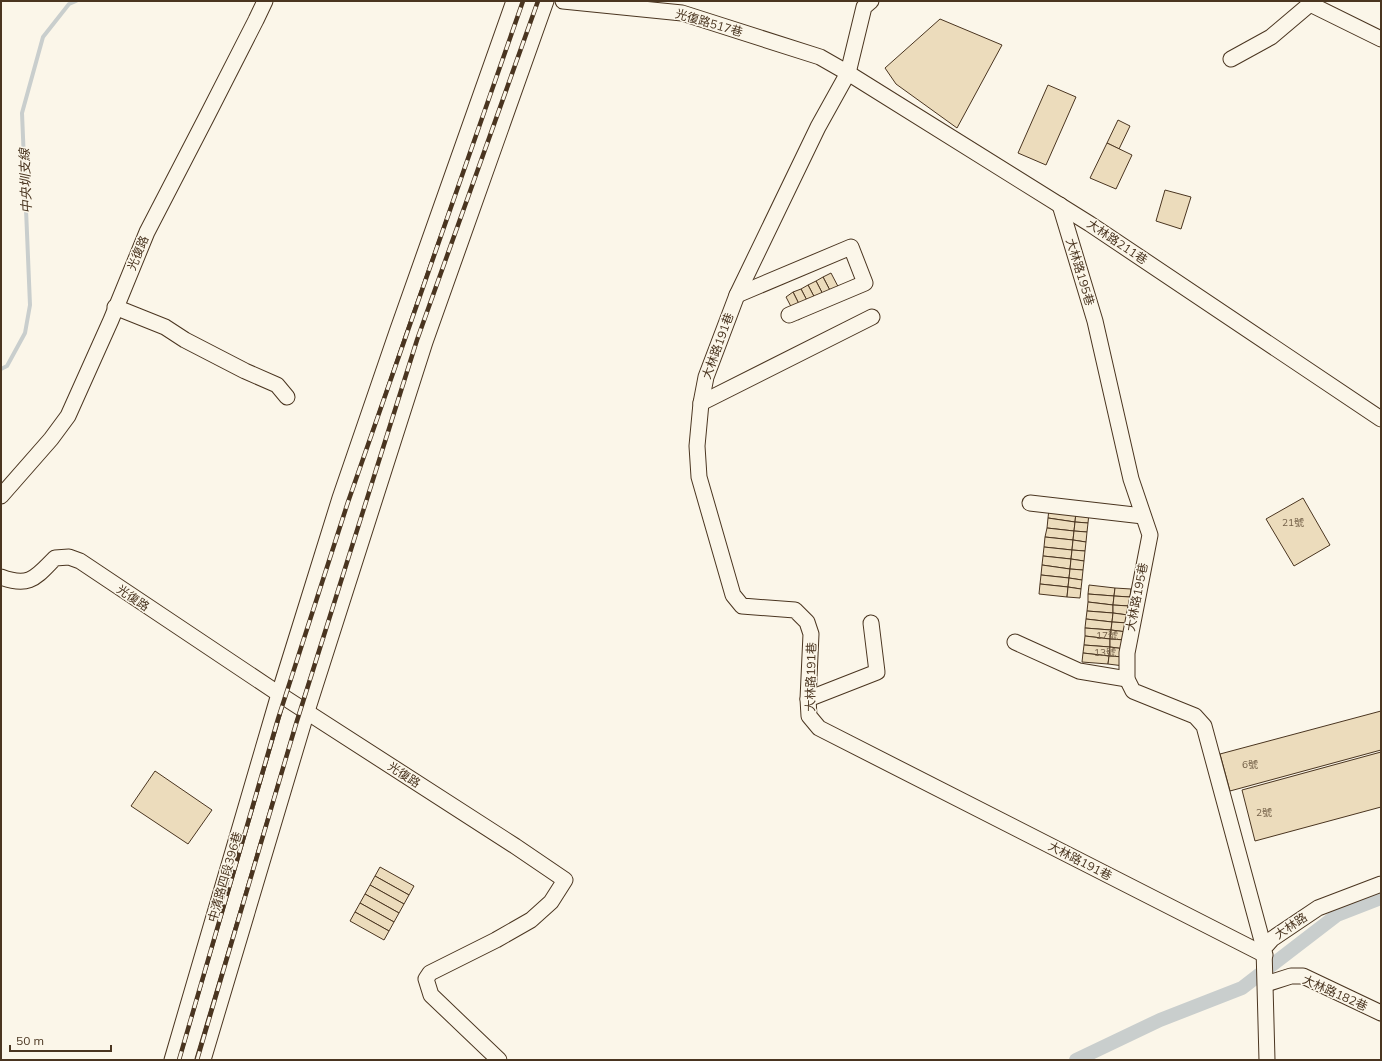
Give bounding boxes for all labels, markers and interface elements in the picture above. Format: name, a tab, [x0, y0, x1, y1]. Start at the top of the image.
street label: 光復路517巷	[674, 6, 745, 39]
water label: 中央圳支線	[16, 146, 34, 214]
street label: 大林路211巷	[1084, 216, 1150, 267]
street label: 光復路	[124, 233, 151, 272]
street label: 大林路195巷	[1063, 236, 1098, 307]
street label: 大林路191巷	[699, 311, 736, 381]
house number: 21號	[1282, 516, 1304, 529]
street label: 大林路195巷	[1123, 561, 1151, 633]
street label: 光復路	[114, 581, 152, 614]
house number: 17號	[1096, 629, 1118, 642]
street label: 大林路191巷	[802, 642, 819, 712]
house number: 13號	[1094, 646, 1116, 659]
street label: 光復路	[385, 758, 423, 791]
house number: 6號	[1242, 758, 1258, 771]
house number: 2號	[1256, 806, 1272, 819]
street label: 中清路四段396巷	[204, 830, 245, 924]
street label: 大林路191巷	[1046, 838, 1115, 883]
street label: 大林路	[1272, 909, 1310, 942]
street label: 大林路182巷	[1300, 972, 1370, 1014]
scale bar	[10, 1027, 111, 1053]
text: 50 m	[16, 1033, 44, 1048]

